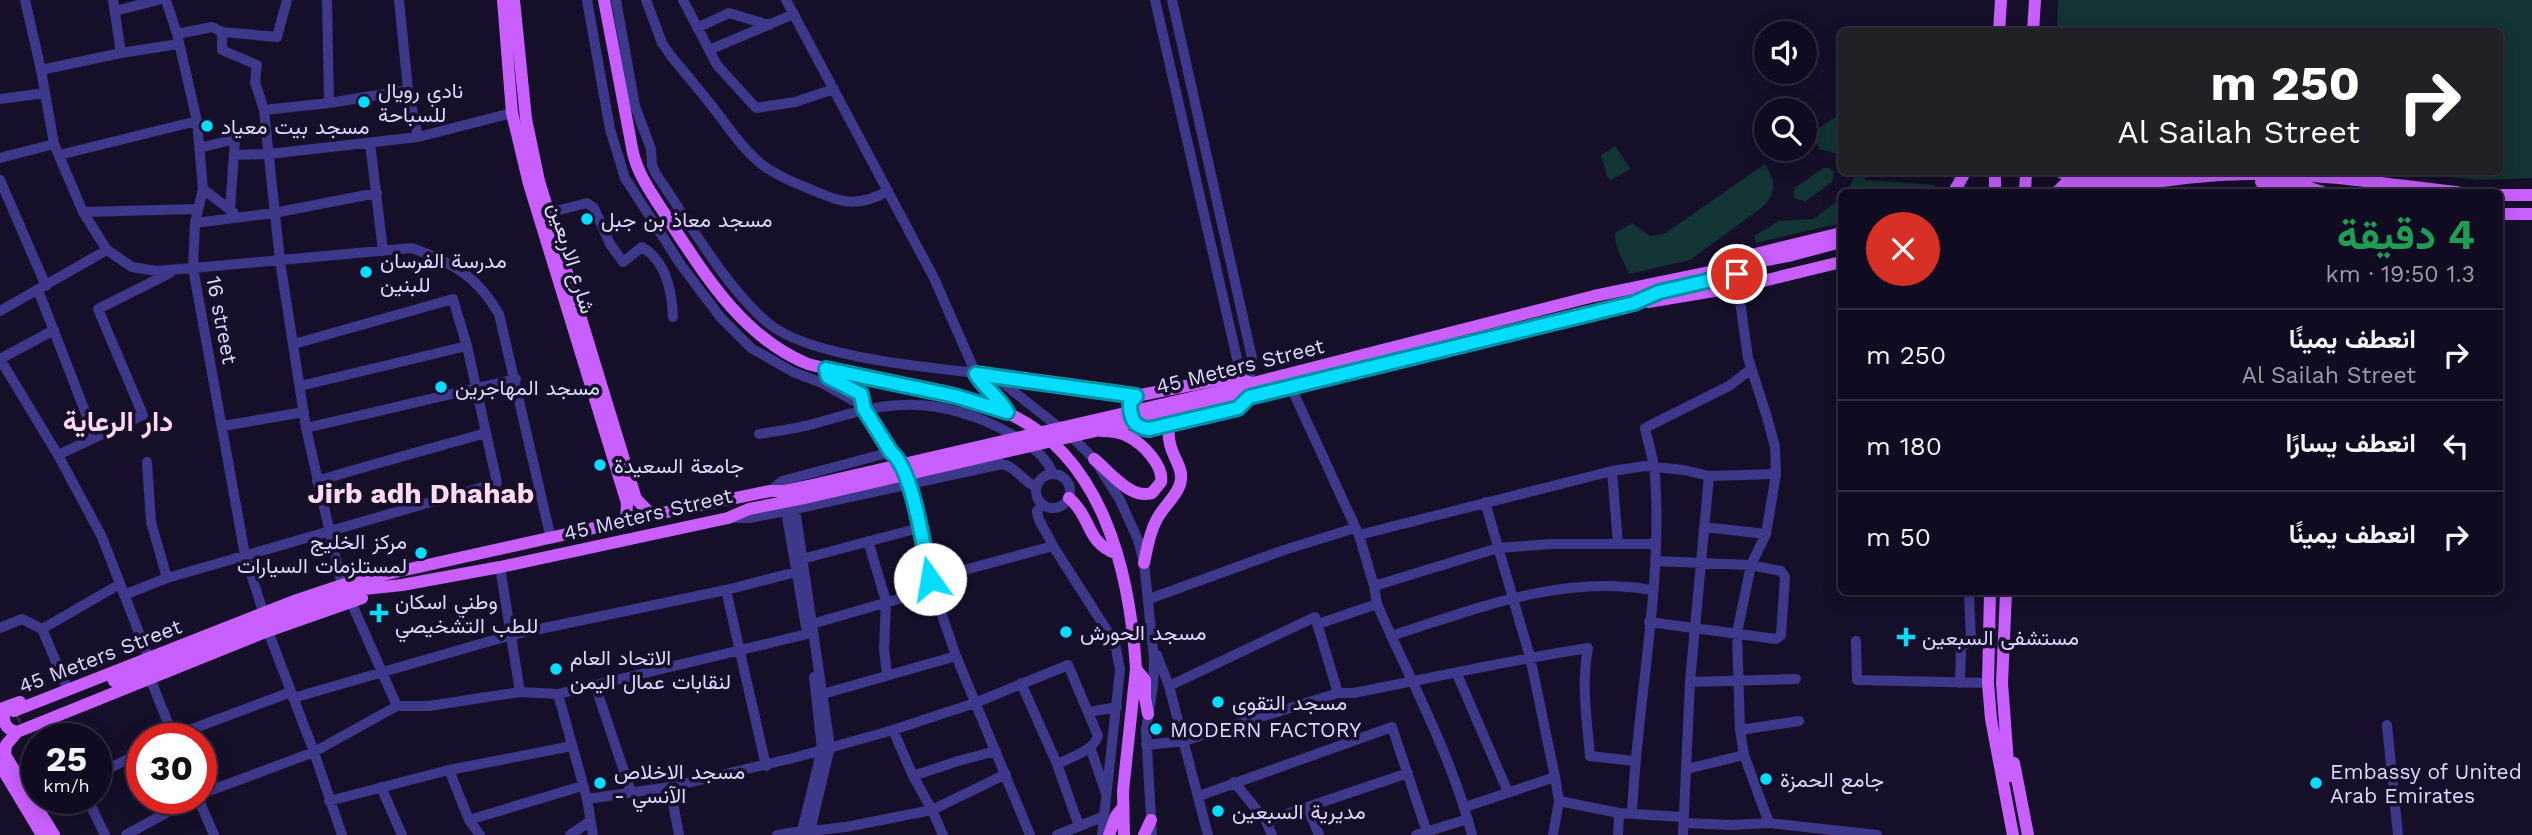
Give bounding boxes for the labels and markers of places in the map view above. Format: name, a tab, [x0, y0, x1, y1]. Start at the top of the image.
place label: نادي رويال للسباحة	[378, 78, 463, 127]
marker: نادي رويال للسباحة	[356, 94, 372, 110]
place label: مسجد بيت معياد	[221, 114, 369, 139]
marker: مسجد بيت معياد	[199, 118, 215, 134]
place label: مسجد معاذ بن جبل	[601, 207, 772, 232]
marker: مسجد معاذ بن جبل	[579, 211, 595, 227]
pin	[1707, 244, 1767, 304]
place label: مدرسة الفرسان للبنين	[380, 248, 507, 297]
marker: مدرسة الفرسان للبنين	[358, 264, 374, 280]
place label: مسجد المهاجرين	[455, 375, 600, 401]
marker: مسجد المهاجرين	[433, 379, 449, 395]
place label: جامعة السعيدة	[614, 453, 744, 478]
marker: جامعة السعيدة	[592, 457, 608, 473]
place label: مركز الخليج لمستلزمات السيارات	[237, 529, 407, 579]
marker: مركز الخليج لمستلزمات السيارات	[413, 545, 429, 561]
place label: وطني اسكان للطب التشخيصي	[395, 589, 538, 643]
marker: وطني اسكان للطب التشخيصي	[369, 603, 389, 623]
place label: مسجد الحورش	[1080, 620, 1207, 646]
marker: مسجد الحورش	[1058, 624, 1074, 640]
place label: مستشفى السبعين	[1922, 625, 2079, 650]
marker: مستشفى السبعين	[1896, 627, 1916, 647]
place label: الاتحاد العام لنقابات عمال اليمن	[570, 645, 731, 694]
marker: الاتحاد العام لنقابات عمال اليمن	[548, 661, 564, 677]
place label: مسجد التقوى	[1232, 690, 1347, 716]
marker: مسجد التقوى	[1210, 694, 1226, 710]
place label: MODERN FACTORY	[1170, 717, 1361, 742]
marker: MODERN FACTORY	[1148, 721, 1164, 737]
place label: مسجد الاخلاص - الآنسي	[614, 759, 745, 813]
place label: Embassy of United Arab Emirates	[2330, 759, 2522, 808]
place label: جامع الحمزة	[1780, 767, 1884, 794]
marker: جامع الحمزة	[1758, 771, 1774, 787]
marker: مسجد الاخلاص - الآنسي	[592, 775, 608, 791]
marker: Embassy of United Arab Emirates	[2308, 775, 2324, 791]
place label: مديرية السبعين	[1232, 799, 1366, 825]
marker: مديرية السبعين	[1210, 803, 1226, 819]

